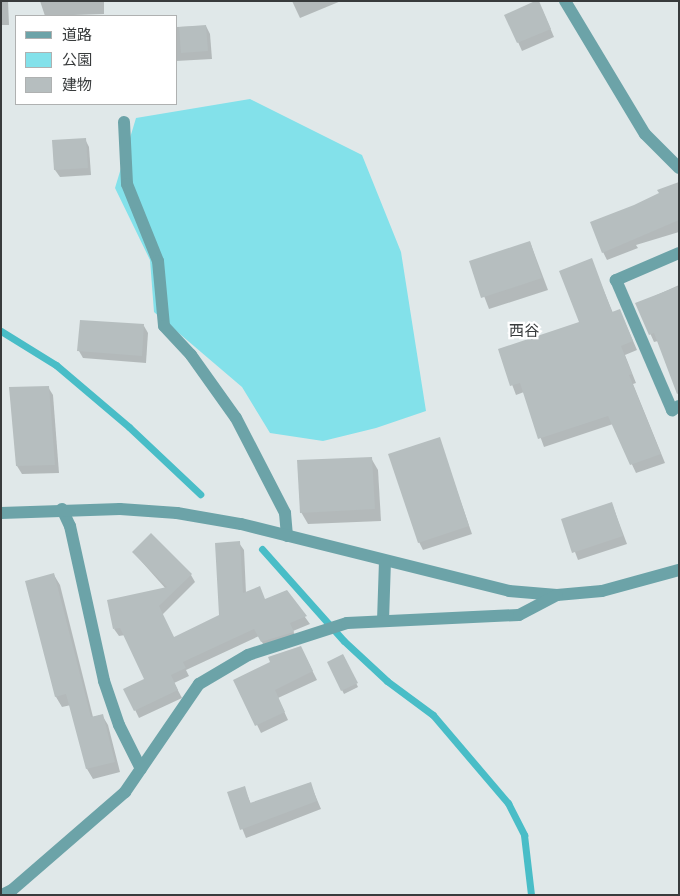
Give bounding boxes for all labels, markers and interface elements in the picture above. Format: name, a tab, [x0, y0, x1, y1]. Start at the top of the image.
legend	[15, 15, 178, 105]
text: 道路	[62, 25, 92, 46]
text: 公園	[62, 50, 92, 71]
text: 建物	[62, 75, 92, 96]
district label: 西谷	[509, 323, 539, 341]

